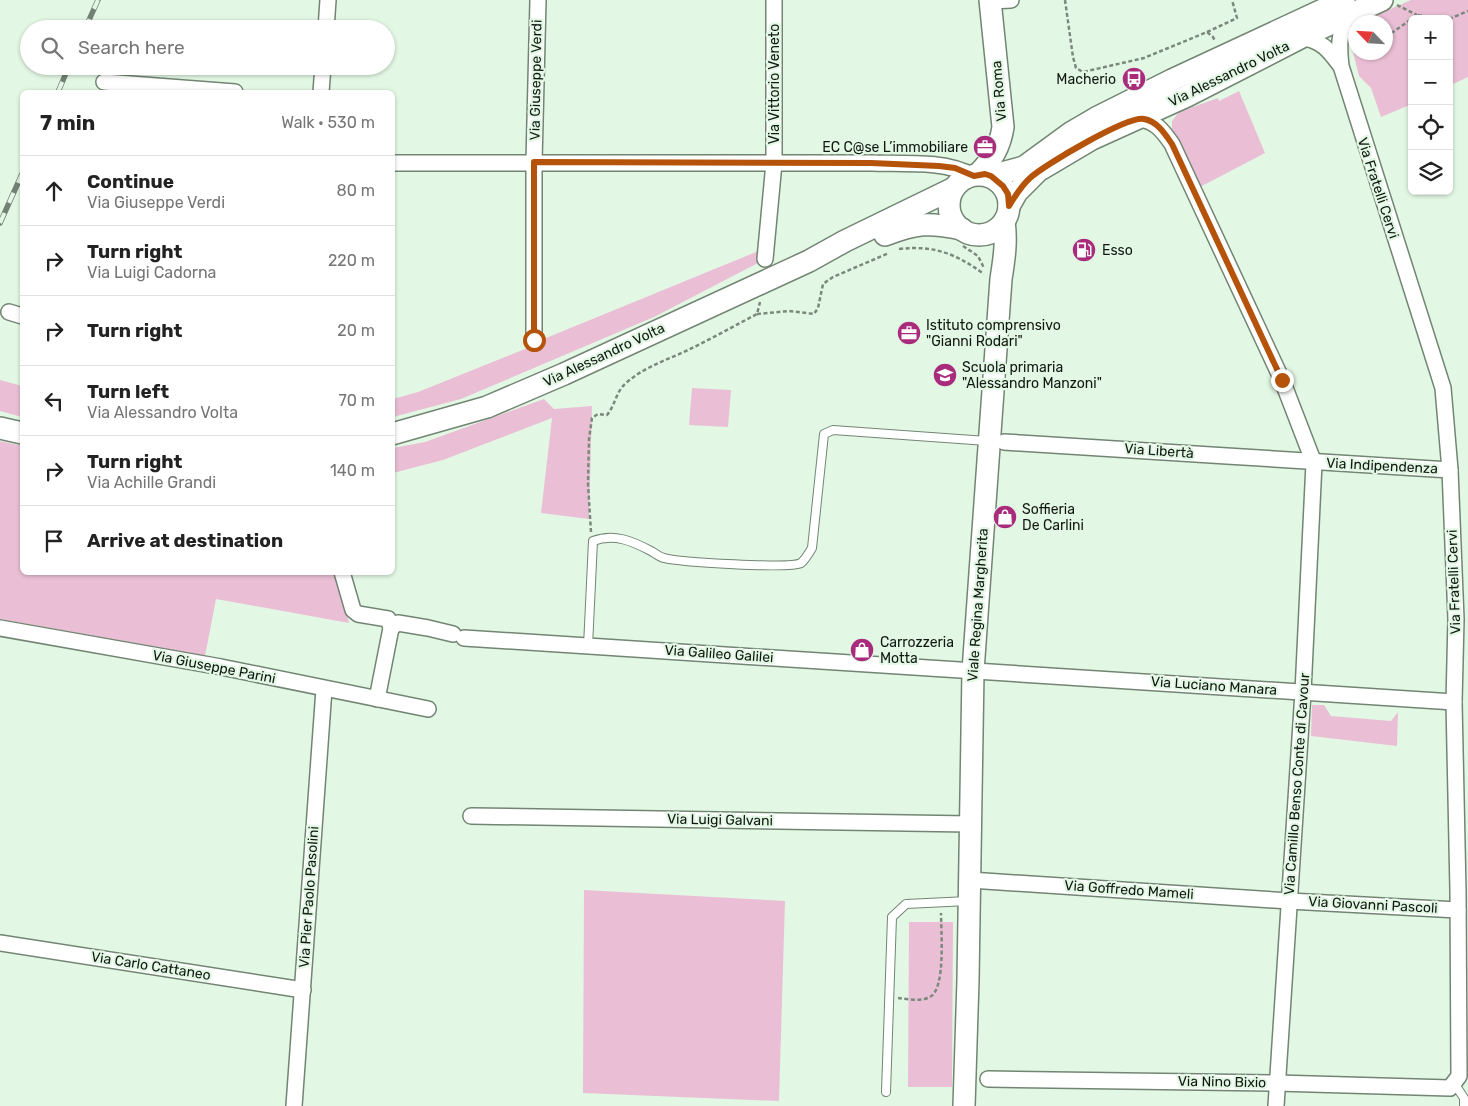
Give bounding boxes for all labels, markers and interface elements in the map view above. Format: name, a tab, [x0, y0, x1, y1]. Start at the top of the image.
north arrow	[1348, 15, 1393, 60]
map controls	[1408, 15, 1453, 195]
button: +	[1408, 15, 1453, 60]
street label: Via Giuseppe Verdi	[526, 19, 546, 141]
search box	[20, 20, 395, 75]
street label: Via Vittorio Veneto	[766, 24, 783, 144]
icon: search	[38, 34, 66, 62]
text: Search here	[78, 36, 185, 59]
street label: Via Alessandro Volta	[1166, 37, 1292, 111]
street label: Via Roma	[988, 60, 1010, 122]
button: −	[1408, 60, 1453, 105]
bus stop icon: Macherio	[1121, 66, 1147, 92]
place label: Macherio	[1056, 71, 1116, 88]
button: locate	[1408, 105, 1453, 150]
text: 7 min	[40, 110, 95, 135]
text: Walk · 530 m	[281, 113, 375, 132]
office icon: EC C@se L’immobiliare	[972, 134, 998, 160]
street label: Via Fratelli Cervi	[1354, 135, 1402, 241]
place label: EC C@se L’immobiliare	[822, 139, 968, 156]
button: layers	[1408, 150, 1453, 195]
text: Continue	[87, 170, 174, 193]
icon: ahead	[40, 177, 68, 205]
text: 80 m	[337, 181, 375, 200]
text: Via Giuseppe Verdi	[87, 193, 225, 212]
fuel station icon: Esso	[1071, 237, 1097, 263]
text: Turn right	[87, 240, 182, 263]
place label: Esso	[1102, 242, 1133, 259]
icon: right	[40, 247, 68, 275]
text: 220 m	[328, 251, 375, 270]
text: Via Luigi Cadorna	[87, 263, 216, 282]
icon: right	[40, 317, 68, 345]
place label: Istituto comprensivo "Gianni Rodari"	[926, 317, 1061, 350]
text: Turn right	[87, 319, 182, 342]
street label: Via Alessandro Volta	[541, 319, 667, 391]
office icon: Istituto comprensivo "Gianni Rodari"	[896, 320, 922, 346]
text: 20 m	[337, 321, 375, 340]
route start	[523, 329, 546, 352]
place label: Scuola primaria "Alessandro Manzoni"	[962, 359, 1102, 392]
school or university icon: Scuola primaria "Alessandro Manzoni"	[932, 362, 958, 388]
route end	[1271, 369, 1294, 392]
text: Turn left	[87, 380, 169, 403]
icon: left	[40, 387, 68, 415]
text: 70 m	[338, 391, 375, 410]
text: Via Alessandro Volta	[87, 403, 238, 422]
street label: Via Libertà	[1124, 440, 1194, 462]
text: Turn right	[87, 450, 182, 473]
street label: Via Indipendenza	[1326, 455, 1438, 477]
icon: right	[40, 457, 68, 485]
text: 140 m	[330, 461, 375, 480]
text: Via Achille Grandi	[87, 473, 216, 492]
place label: Soffieria De Carlini	[1022, 501, 1084, 534]
shop icon: Soffieria De Carlini	[992, 504, 1018, 530]
icon: arrive	[40, 527, 68, 555]
street label: Viale Regina Margherita	[964, 528, 992, 682]
text: Arrive at destination	[87, 529, 283, 552]
street label: Via Fratelli Cervi	[1444, 529, 1464, 635]
place label: Carrozzeria Motta	[880, 634, 954, 667]
shop icon: Carrozzeria Motta	[849, 637, 875, 663]
street label: Via Galileo Galilei	[664, 642, 774, 666]
street label: Via Giuseppe Parini	[151, 647, 277, 687]
street label: Via Camillo Benso Conte di Cavour	[1281, 672, 1313, 896]
street label: Via Luciano Manara	[1150, 673, 1278, 699]
street label: Via Luigi Galvani	[667, 811, 773, 829]
street label: Via Pier Paolo Pasolini	[296, 825, 322, 969]
street label: Via Goffredo Mameli	[1064, 877, 1194, 903]
street label: Via Giovanni Pascoli	[1308, 893, 1438, 917]
street label: Via Carlo Cattaneo	[90, 948, 212, 984]
street label: Via Nino Bixio	[1178, 1073, 1266, 1091]

